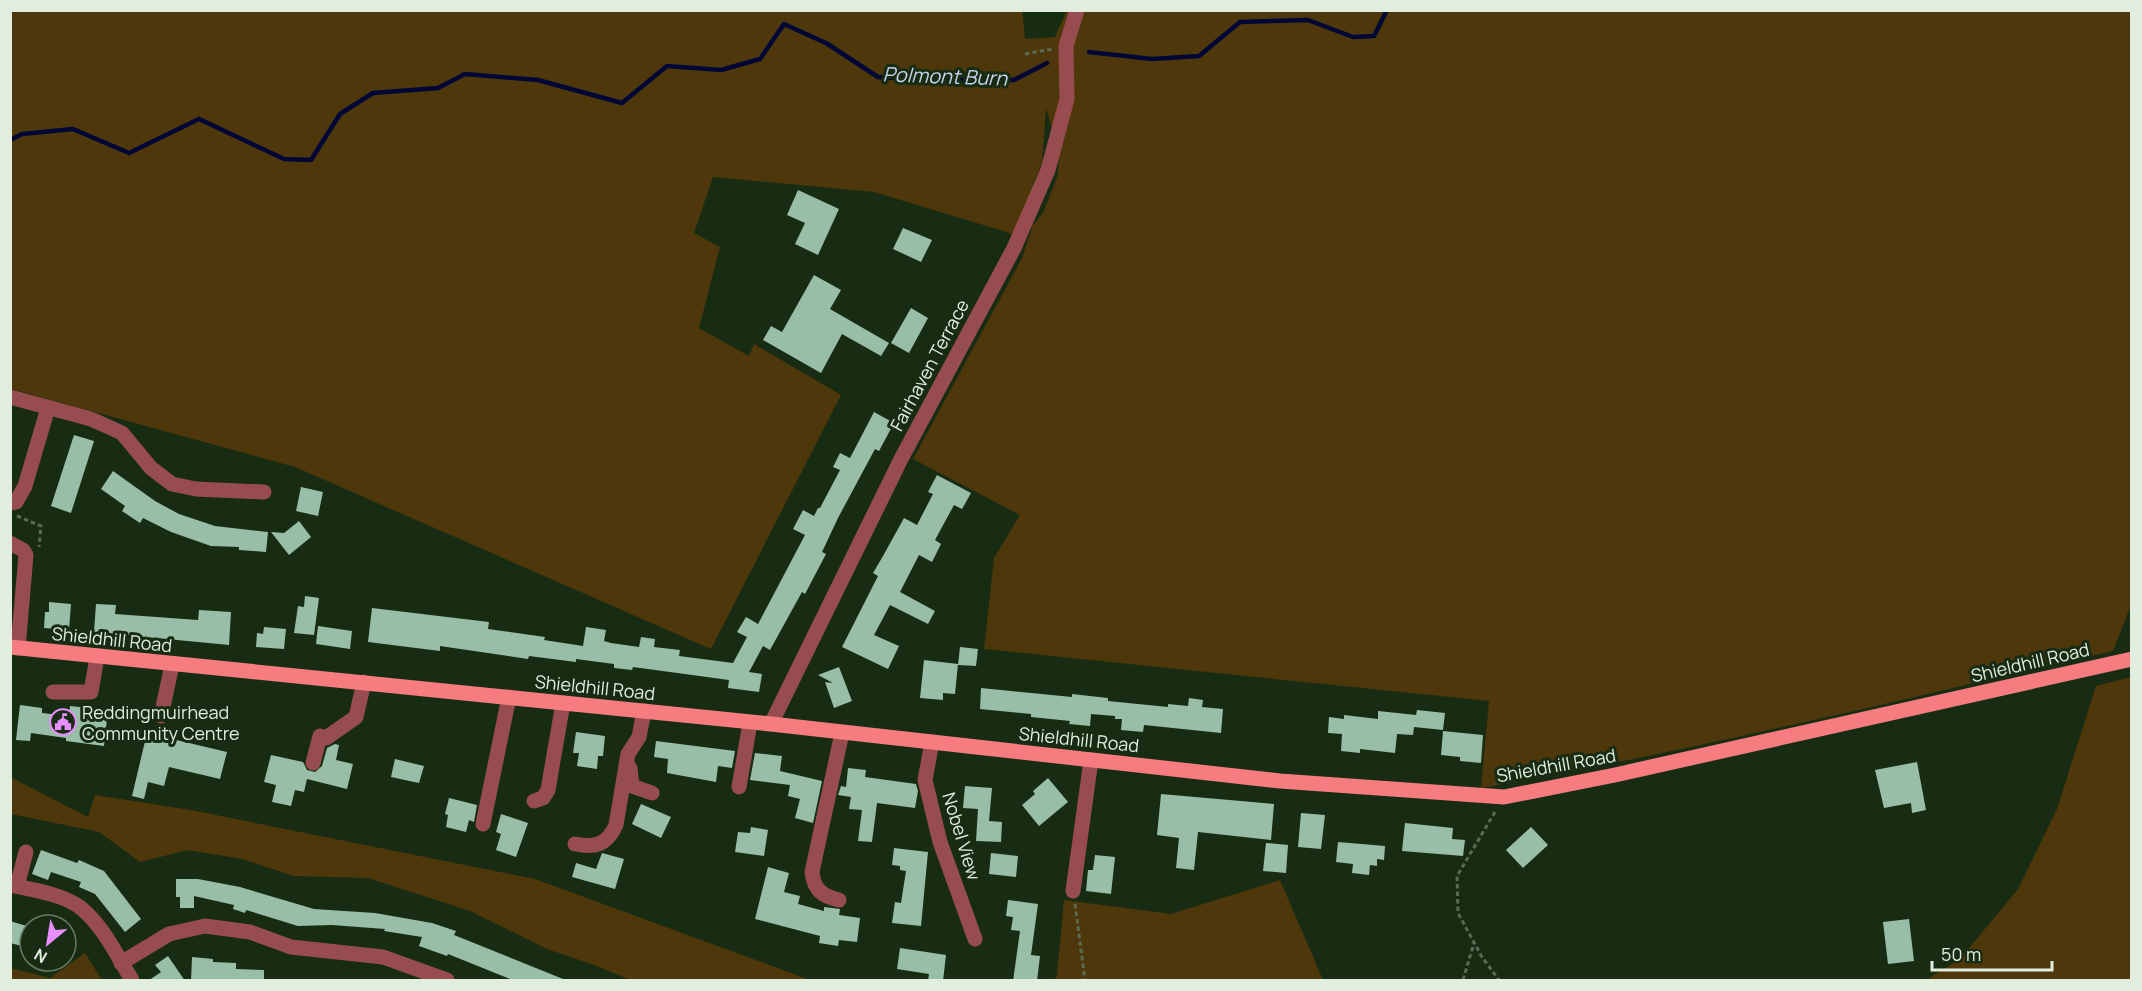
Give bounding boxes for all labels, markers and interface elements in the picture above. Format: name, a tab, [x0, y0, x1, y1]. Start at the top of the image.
water label: Polmont Burn	[882, 60, 1009, 92]
street label: Fairhaven Terrace	[884, 295, 974, 435]
street label: Shieldhill Road	[51, 621, 173, 657]
street label: Shieldhill Road	[1968, 637, 2092, 687]
street label: Shieldhill Road	[534, 669, 656, 705]
place label: Reddingmuirhead Community Centre	[82, 700, 240, 745]
public building icon: Reddingmuirhead Community Centre	[48, 707, 78, 737]
street label: Shieldhill Road	[1018, 721, 1140, 757]
street label: Shieldhill Road	[1494, 743, 1618, 787]
street label: Nobel View	[937, 789, 987, 883]
north arrow	[18, 913, 78, 973]
scale bar	[1932, 934, 2052, 972]
text: 50 m	[1941, 942, 1981, 966]
text: N	[30, 944, 51, 968]

